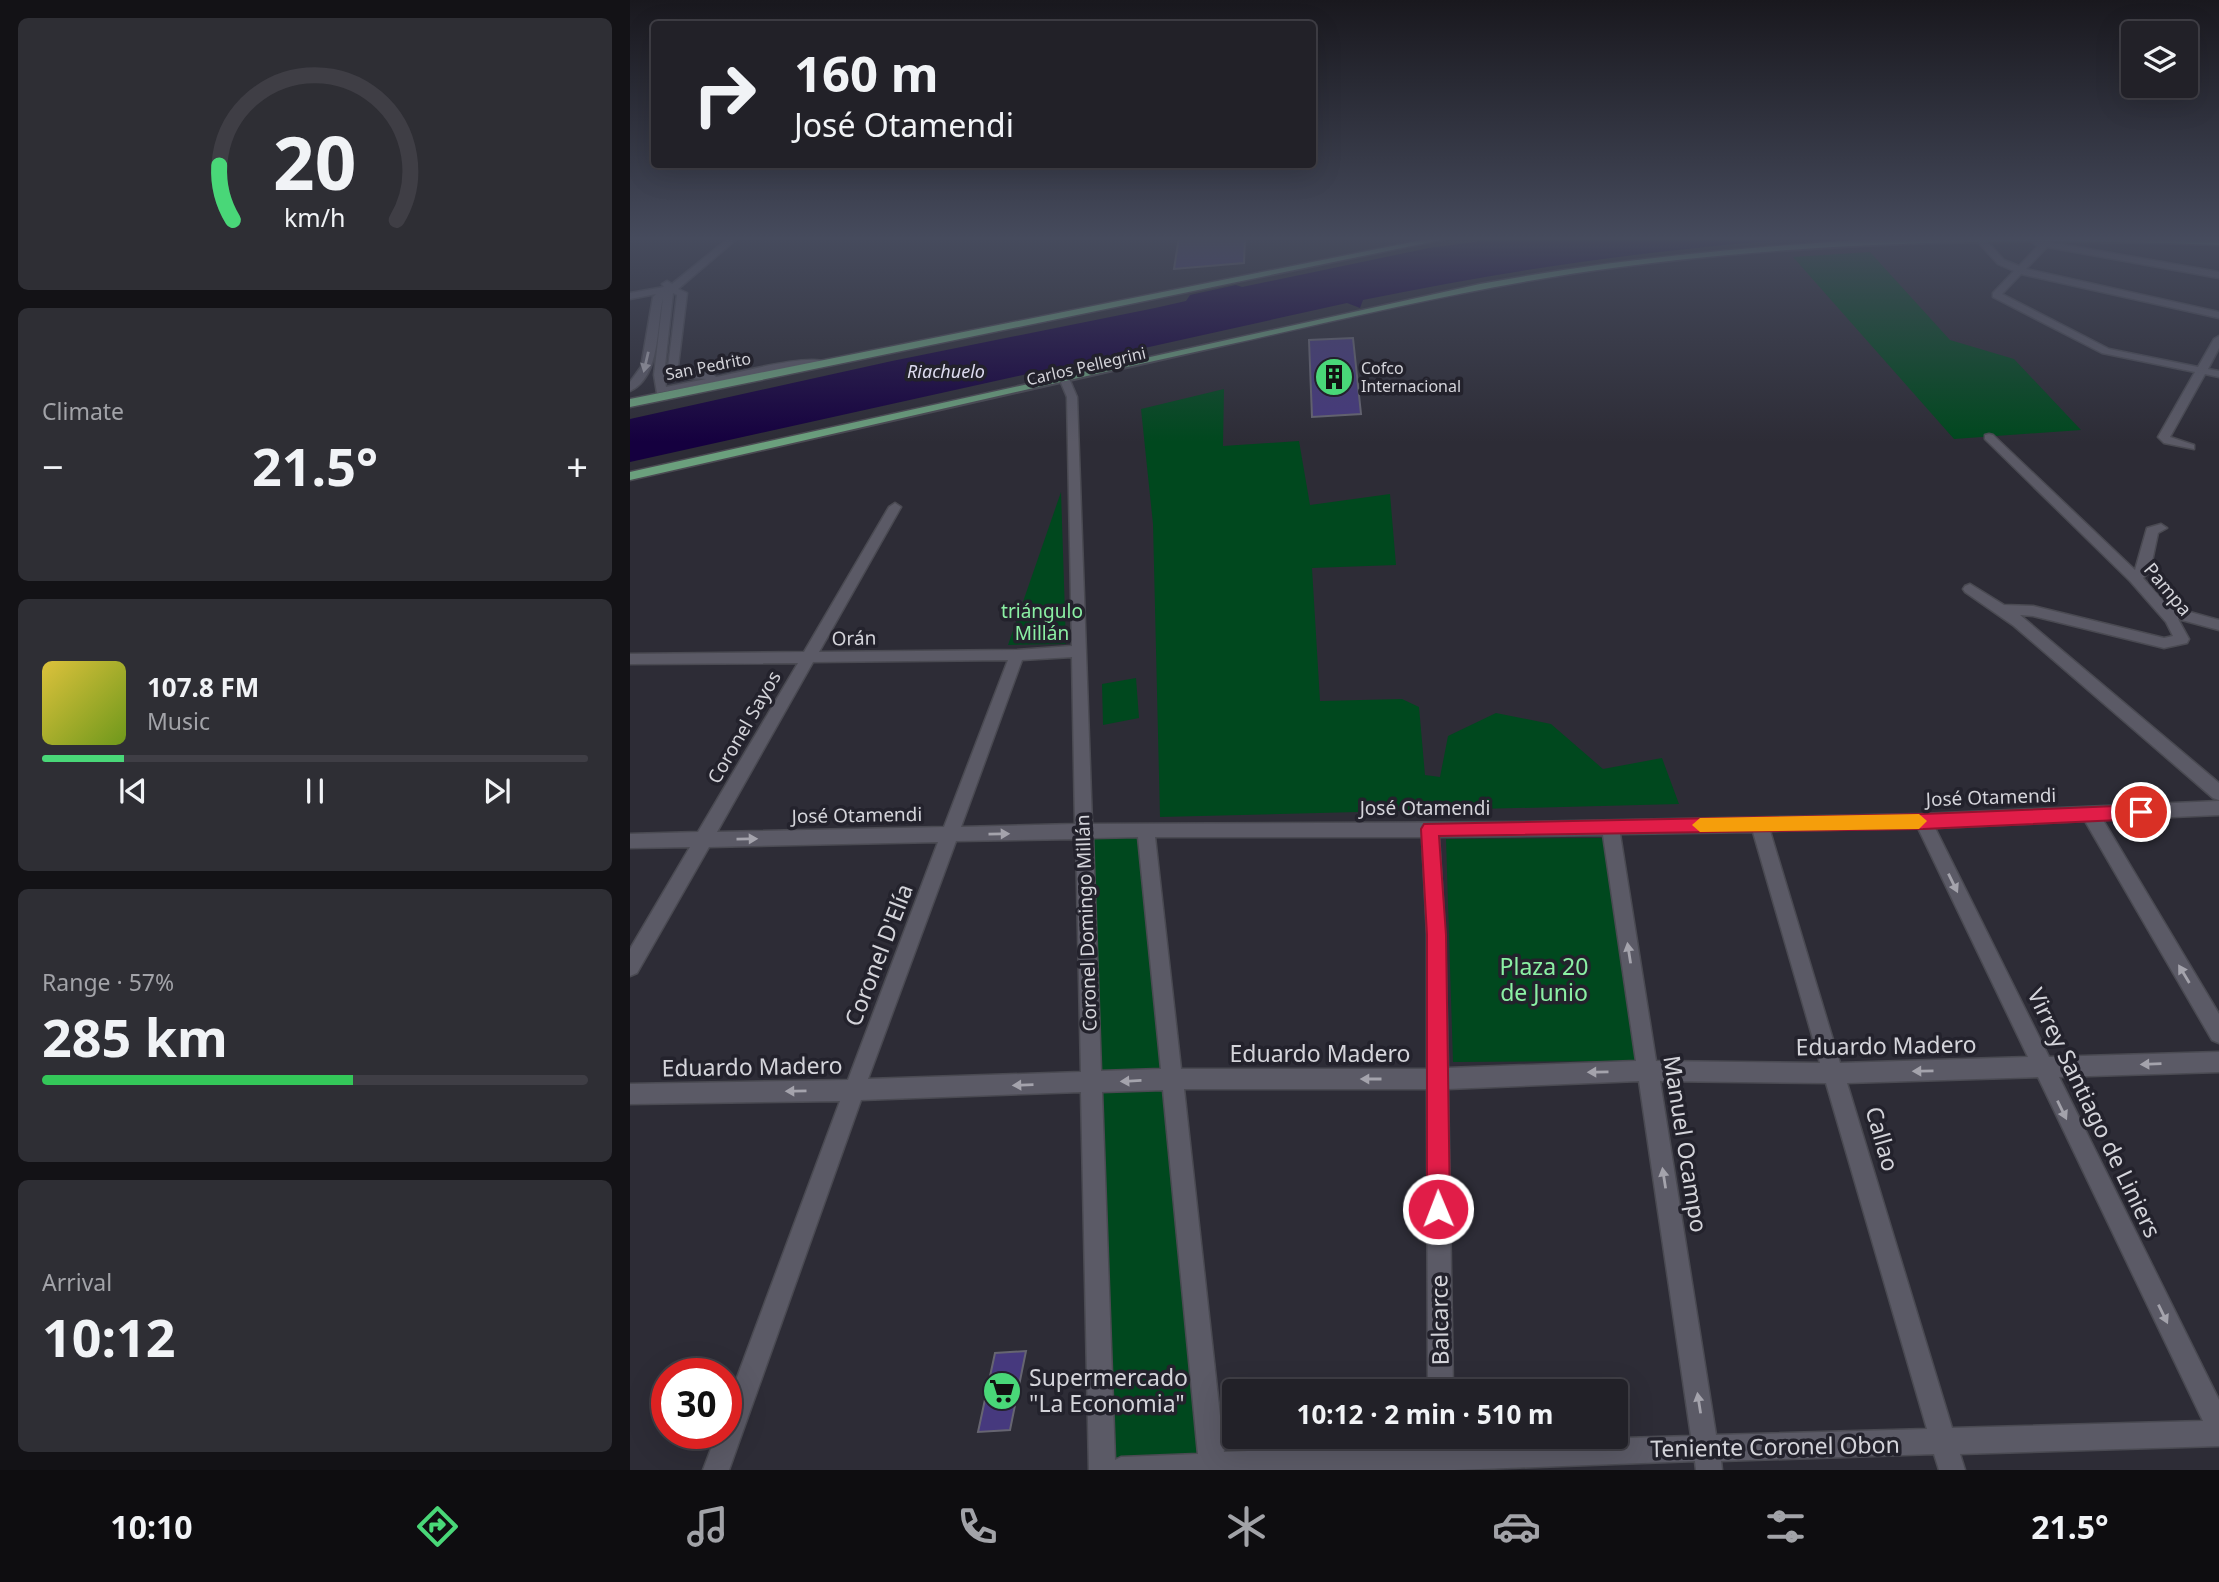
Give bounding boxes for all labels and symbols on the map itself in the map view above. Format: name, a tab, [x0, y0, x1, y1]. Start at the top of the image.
street label: Carlos Pellegrini	[1024, 342, 1148, 390]
street label: San Pedrito	[663, 347, 753, 385]
one-way arrow	[640, 351, 651, 373]
building icon: Cofco Internacional	[1313, 356, 1355, 398]
place label: Cofco Internacional	[1361, 357, 1461, 397]
water label: Riachuelo	[907, 359, 985, 383]
street label: Pampa	[2138, 557, 2198, 621]
park label: triángulo Millán	[1001, 598, 1083, 646]
street label: Orán	[831, 625, 877, 651]
street label: Coronel Sayos	[701, 666, 787, 788]
street label: José Otamendi	[1923, 782, 2057, 812]
pin	[2111, 782, 2171, 842]
street label: José Otamendi	[1358, 795, 1490, 821]
street label: José Otamendi	[789, 801, 923, 829]
street label: Coronel Domingo Millán	[1069, 814, 1103, 1032]
one-way arrow	[988, 828, 1010, 840]
one-way arrow	[736, 833, 758, 845]
one-way arrow	[1947, 873, 1958, 893]
street label: Coronel D'Elía	[836, 879, 920, 1030]
one-way arrow	[1623, 942, 1634, 964]
park label: Plaza 20 de Junio	[1500, 950, 1588, 1008]
one-way arrow	[2178, 964, 2190, 983]
street label: Virrey Santiago de Liniers	[2020, 982, 2169, 1243]
street label: Eduardo Madero	[1795, 1027, 1977, 1063]
street label: Eduardo Madero	[1230, 1037, 1410, 1069]
street label: Eduardo Madero	[661, 1048, 843, 1084]
street label: Manuel Ocampo	[1656, 1053, 1716, 1235]
one-way arrow	[2140, 1059, 2162, 1070]
one-way arrow	[1912, 1065, 1934, 1077]
one-way arrow	[1587, 1066, 1609, 1078]
one-way arrow	[1359, 1073, 1381, 1085]
one-way arrow	[1120, 1076, 1142, 1087]
one-way arrow	[1012, 1080, 1034, 1091]
one-way arrow	[785, 1085, 807, 1097]
one-way arrow	[2057, 1100, 2068, 1120]
street label: Callao	[1858, 1103, 1907, 1175]
one-way arrow	[1658, 1167, 1669, 1189]
position arrow	[1401, 1172, 1475, 1246]
street label: Balcarce	[1422, 1274, 1456, 1366]
one-way arrow	[2157, 1304, 2169, 1324]
speed limit sign: 30	[651, 1358, 742, 1449]
place label: Supermercado "La Economia"	[1029, 1361, 1188, 1419]
supermarket icon: Supermercado "La Economia"	[981, 1370, 1023, 1412]
one-way arrow	[1693, 1391, 1704, 1413]
street label: Teniente Coronel Obon	[1650, 1428, 1900, 1464]

